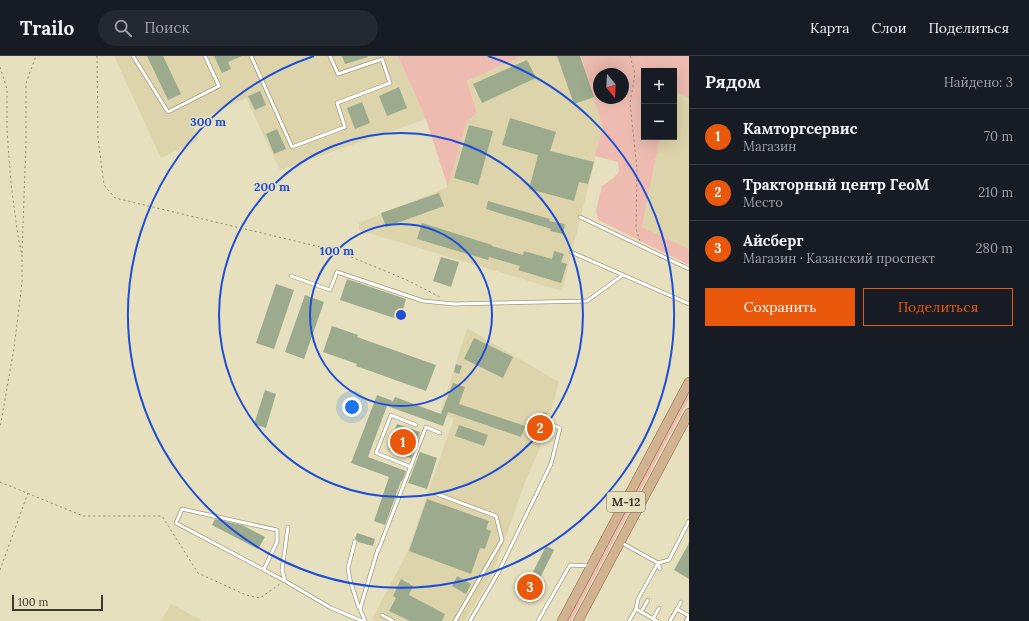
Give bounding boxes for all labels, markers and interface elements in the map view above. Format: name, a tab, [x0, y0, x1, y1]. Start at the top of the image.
search box	[98, 10, 378, 46]
text: Trailo	[20, 16, 74, 40]
icon: search	[112, 17, 134, 39]
text: Поиск	[144, 18, 189, 37]
text: Карта	[810, 19, 849, 37]
text: Слои	[871, 19, 906, 37]
text: Поделиться	[928, 19, 1009, 37]
north arrow	[593, 68, 629, 104]
map controls	[641, 68, 677, 140]
button: +	[641, 68, 677, 104]
text: Рядом	[705, 71, 761, 93]
text: Найдено: 3	[944, 74, 1013, 91]
button: −	[641, 104, 677, 140]
text: 300 m	[190, 114, 226, 129]
text: Камторгсервис	[743, 119, 857, 138]
text: 1	[715, 128, 721, 145]
text: 70 m	[984, 128, 1013, 145]
text: Магазин	[743, 138, 796, 155]
text: Тракторный центр ГеоМ	[743, 175, 929, 194]
text: 200 m	[254, 179, 290, 194]
text: 2	[715, 184, 721, 201]
text: 210 m	[978, 184, 1013, 201]
text: Место	[743, 194, 783, 211]
text: Айсберг	[743, 231, 804, 250]
text: 3	[714, 240, 722, 257]
text: 280 m	[976, 240, 1013, 257]
text: 100 m	[320, 243, 354, 258]
text: Магазин · Казанский проспект	[743, 250, 935, 267]
button: Сохранить	[705, 288, 855, 326]
button: Поделиться	[863, 288, 1013, 326]
centre of rings	[394, 308, 408, 322]
your location	[342, 397, 362, 417]
pin: 2	[527, 413, 553, 443]
pin: 1	[390, 427, 416, 457]
road number: М-12	[607, 492, 645, 512]
pin: 3	[517, 572, 543, 602]
scale bar	[12, 593, 103, 612]
text: 100 m	[18, 595, 48, 609]

